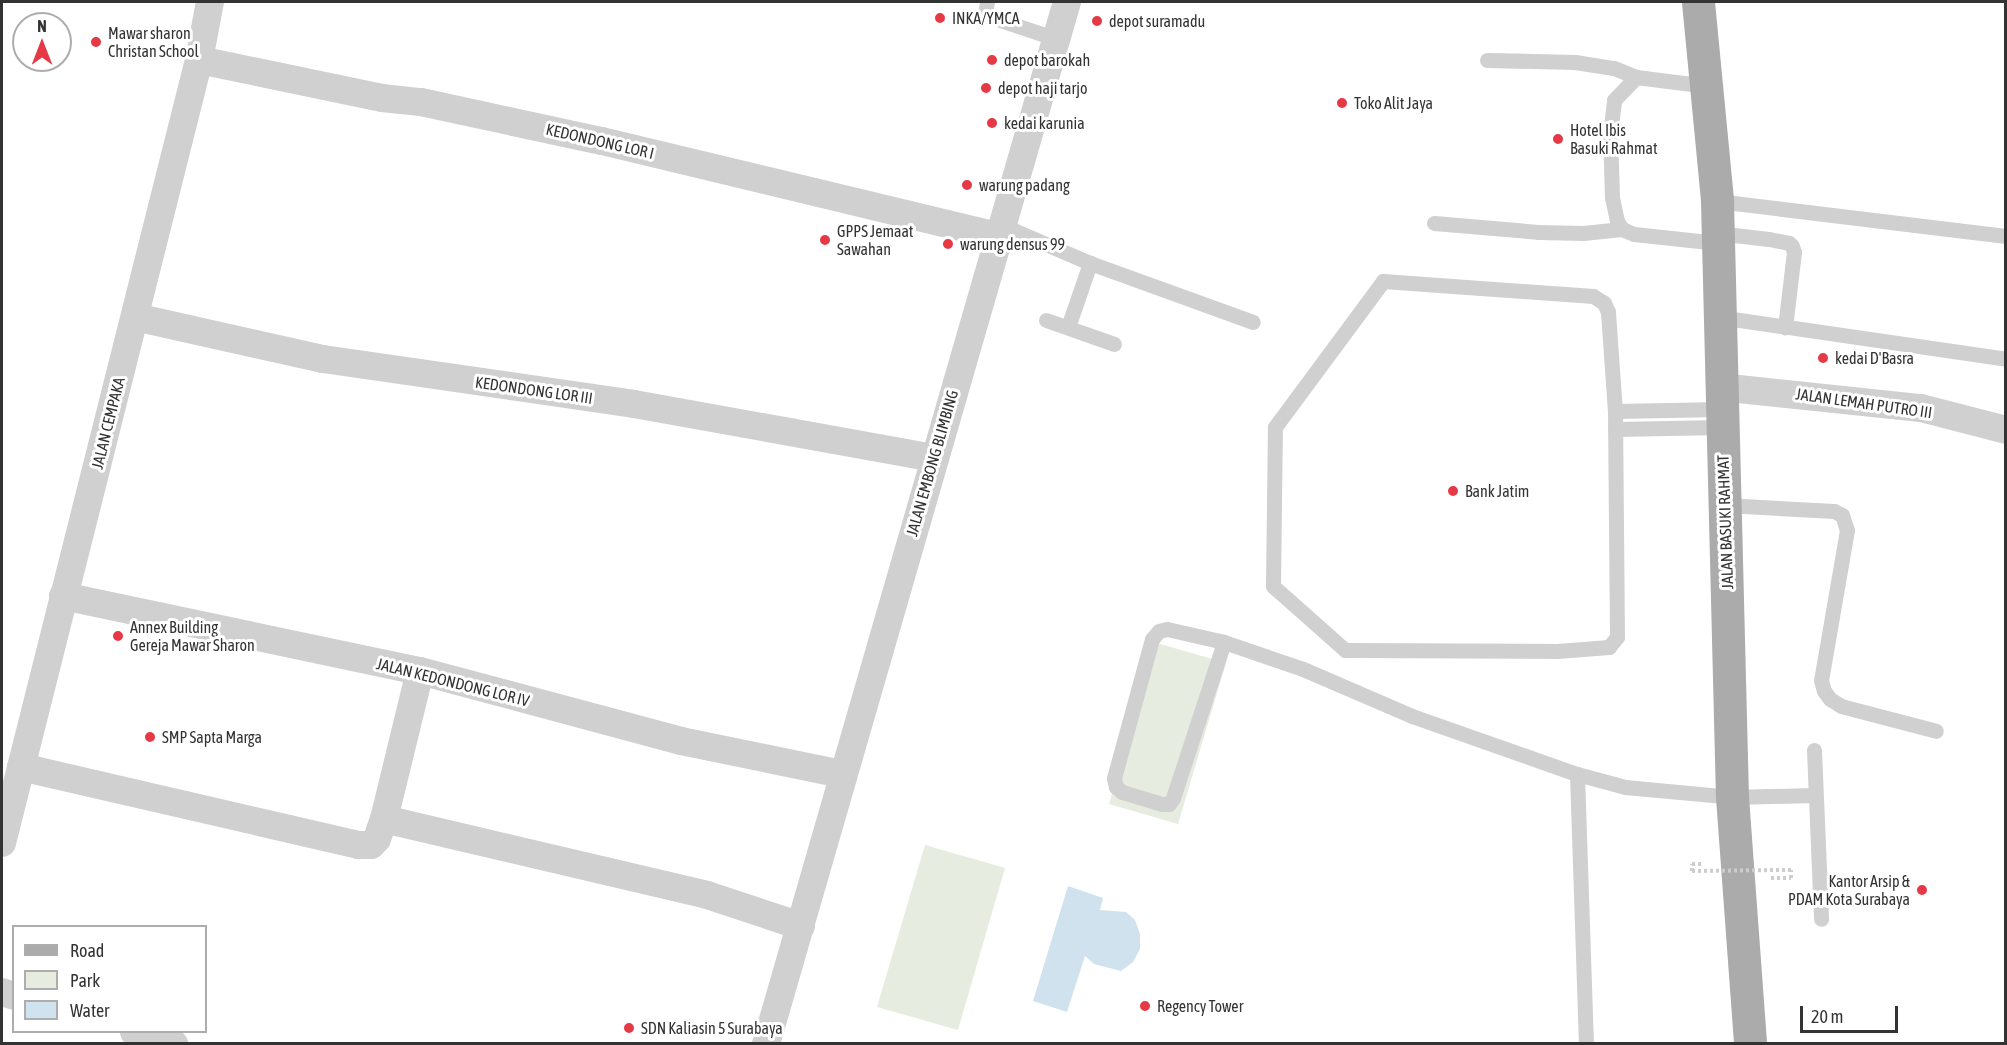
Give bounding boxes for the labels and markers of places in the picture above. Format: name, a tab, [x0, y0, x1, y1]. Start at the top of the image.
place label: INKA/YMCA	[952, 8, 1019, 28]
marker: INKA/YMCA	[933, 11, 947, 25]
place label: depot suramadu	[1109, 11, 1205, 31]
marker: depot suramadu	[1090, 14, 1104, 28]
place label: Mawar sharon Christan School	[108, 23, 199, 61]
marker: Mawar sharon Christan School	[89, 35, 103, 49]
place label: depot barokah	[1004, 50, 1090, 70]
marker: depot barokah	[985, 53, 999, 67]
place label: depot haji tarjo	[998, 78, 1087, 98]
marker: depot haji tarjo	[979, 81, 993, 95]
place label: Toko Alit Jaya	[1354, 93, 1433, 113]
marker: Toko Alit Jaya	[1335, 96, 1349, 110]
place label: kedai karunia	[1004, 113, 1085, 133]
marker: kedai karunia	[985, 116, 999, 130]
place label: Hotel Ibis Basuki Rahmat	[1570, 120, 1658, 158]
marker: Hotel Ibis Basuki Rahmat	[1551, 132, 1565, 146]
place label: warung padang	[979, 175, 1070, 195]
marker: warung padang	[960, 178, 974, 192]
place label: GPPS Jemaat Sawahan	[837, 221, 913, 259]
marker: GPPS Jemaat Sawahan	[818, 233, 832, 247]
place label: warung densus 99	[960, 234, 1065, 254]
marker: warung densus 99	[941, 237, 955, 251]
place label: kedai D'Basra	[1835, 348, 1914, 368]
marker: kedai D'Basra	[1816, 351, 1830, 365]
place label: Bank Jatim	[1465, 481, 1529, 501]
marker: Bank Jatim	[1446, 484, 1460, 498]
place label: Annex Building Gereja Mawar Sharon	[130, 617, 255, 655]
marker: Annex Building Gereja Mawar Sharon	[111, 629, 125, 643]
place label: SMP Sapta Marga	[162, 727, 262, 747]
marker: SMP Sapta Marga	[143, 730, 157, 744]
place label: Kantor Arsip & PDAM Kota Surabaya	[1788, 871, 1910, 909]
marker: Kantor Arsip & PDAM Kota Surabaya	[1915, 883, 1929, 897]
place label: Regency Tower	[1157, 996, 1243, 1016]
marker: Regency Tower	[1138, 999, 1152, 1013]
place label: SDN Kaliasin 5 Surabaya	[641, 1018, 783, 1038]
marker: SDN Kaliasin 5 Surabaya	[622, 1021, 636, 1035]

